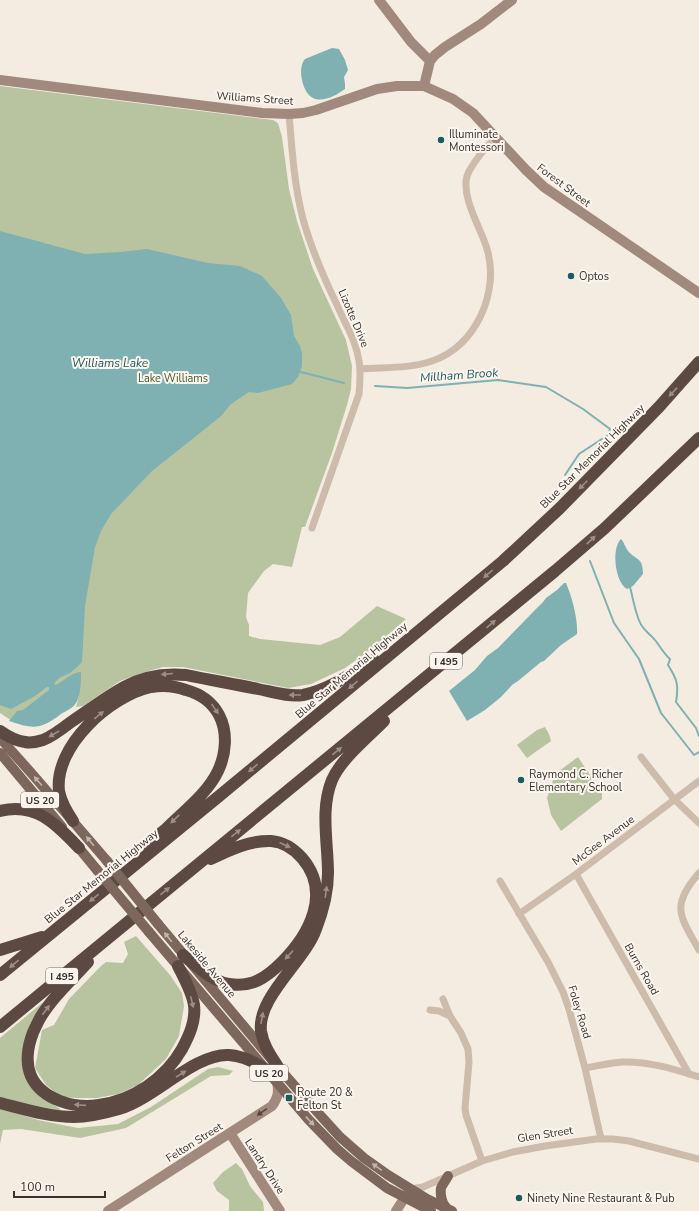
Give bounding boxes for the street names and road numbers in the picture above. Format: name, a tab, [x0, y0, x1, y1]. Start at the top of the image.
street label: Williams Street	[216, 88, 294, 109]
street label: Forest Street	[534, 160, 594, 211]
street label: Lizotte Drive	[335, 287, 373, 350]
street label: Blue Star Memorial Highway	[537, 401, 648, 512]
street label: Blue Star Memorial Highway	[292, 619, 411, 722]
road number: I 495	[430, 653, 462, 669]
road number: US 20	[21, 792, 59, 808]
street label: McGee Avenue	[569, 812, 638, 869]
street label: Blue Star Memorial Highway	[41, 826, 161, 927]
street label: Lakeside Avenue	[174, 928, 239, 1001]
street label: Burns Road	[621, 941, 662, 998]
road number: I 495	[46, 968, 78, 984]
street label: Foley Road	[564, 984, 595, 1041]
road number: US 20	[250, 1065, 288, 1081]
street label: Felton Street	[163, 1119, 225, 1166]
street label: Glen Street	[516, 1123, 574, 1146]
street label: Landry Drive	[241, 1136, 288, 1197]

